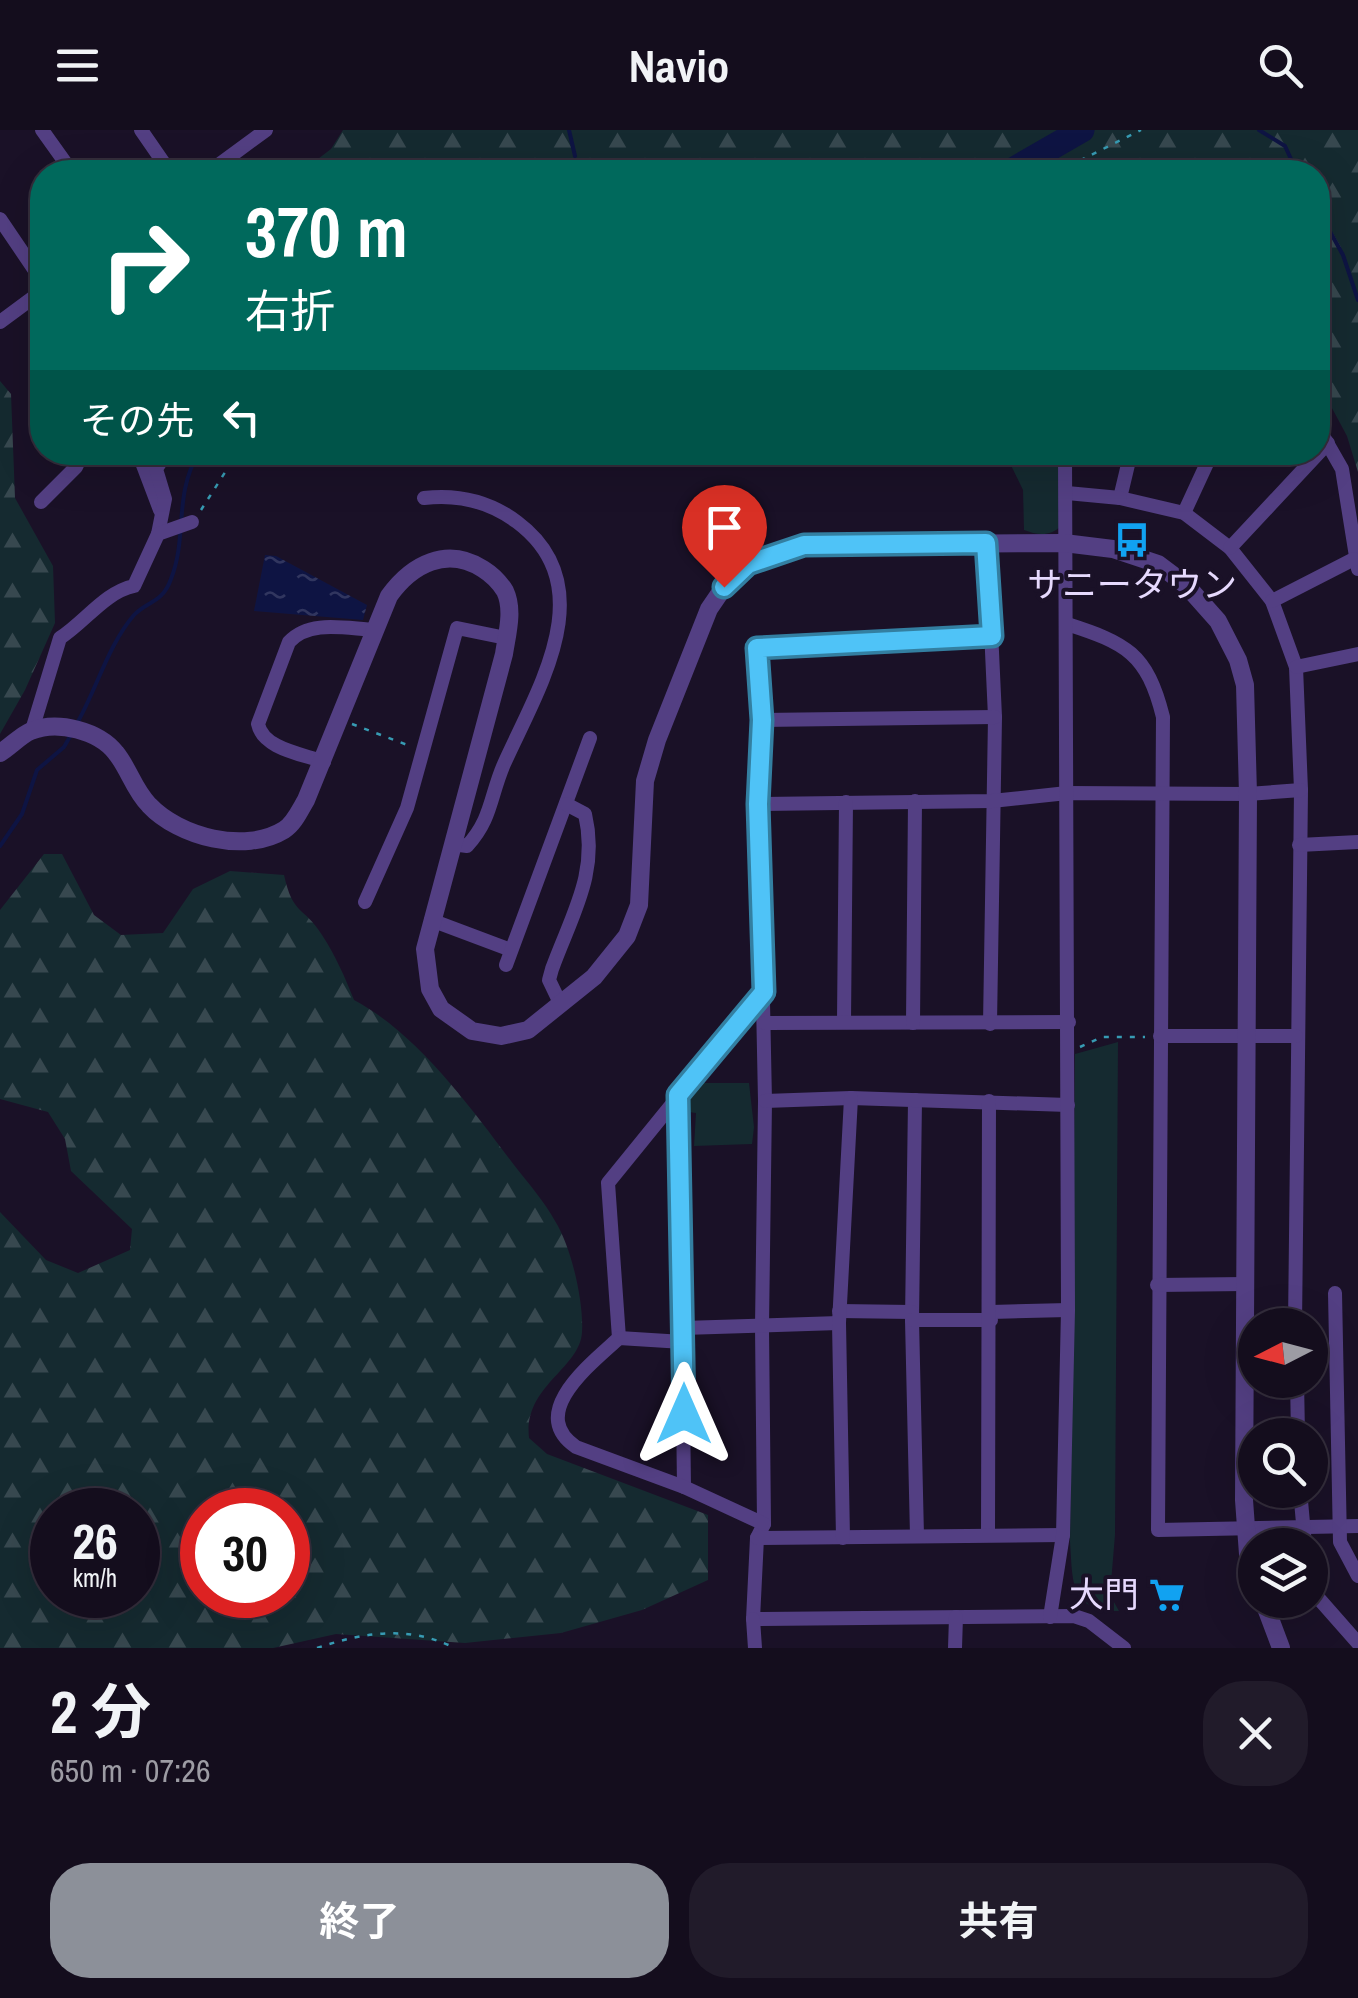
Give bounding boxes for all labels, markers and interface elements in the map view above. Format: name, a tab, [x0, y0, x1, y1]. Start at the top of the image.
text: Navio	[629, 35, 729, 96]
icon: menu	[50, 38, 105, 93]
icon: search	[1253, 38, 1308, 93]
text: 370 m	[245, 185, 408, 279]
icon: right	[80, 200, 210, 330]
text: 右折	[245, 280, 335, 341]
icon: left	[214, 390, 269, 445]
text: その先	[80, 395, 194, 446]
pin	[682, 485, 767, 588]
icon: arrive	[697, 500, 752, 555]
bus stop icon: サニータウン	[1113, 521, 1151, 559]
place label: サニータウン	[1027, 561, 1237, 608]
north arrow	[1238, 1308, 1328, 1398]
map controls	[1238, 1308, 1328, 1618]
position arrow	[632, 1362, 736, 1466]
button: search	[1238, 1418, 1328, 1508]
speed limit sign: 30	[180, 1488, 310, 1618]
text: 26	[72, 1507, 118, 1575]
button: layers	[1238, 1528, 1328, 1618]
text: km/h	[73, 1561, 117, 1595]
place label: 大門	[1069, 1571, 1139, 1618]
supermarket icon: 大門	[1148, 1576, 1186, 1614]
text: 2 分	[50, 1671, 151, 1752]
button: close	[1203, 1681, 1308, 1786]
text: 650 m · 07:26	[50, 1749, 210, 1792]
button: 終了	[50, 1863, 669, 1978]
button: 共有	[689, 1863, 1308, 1978]

